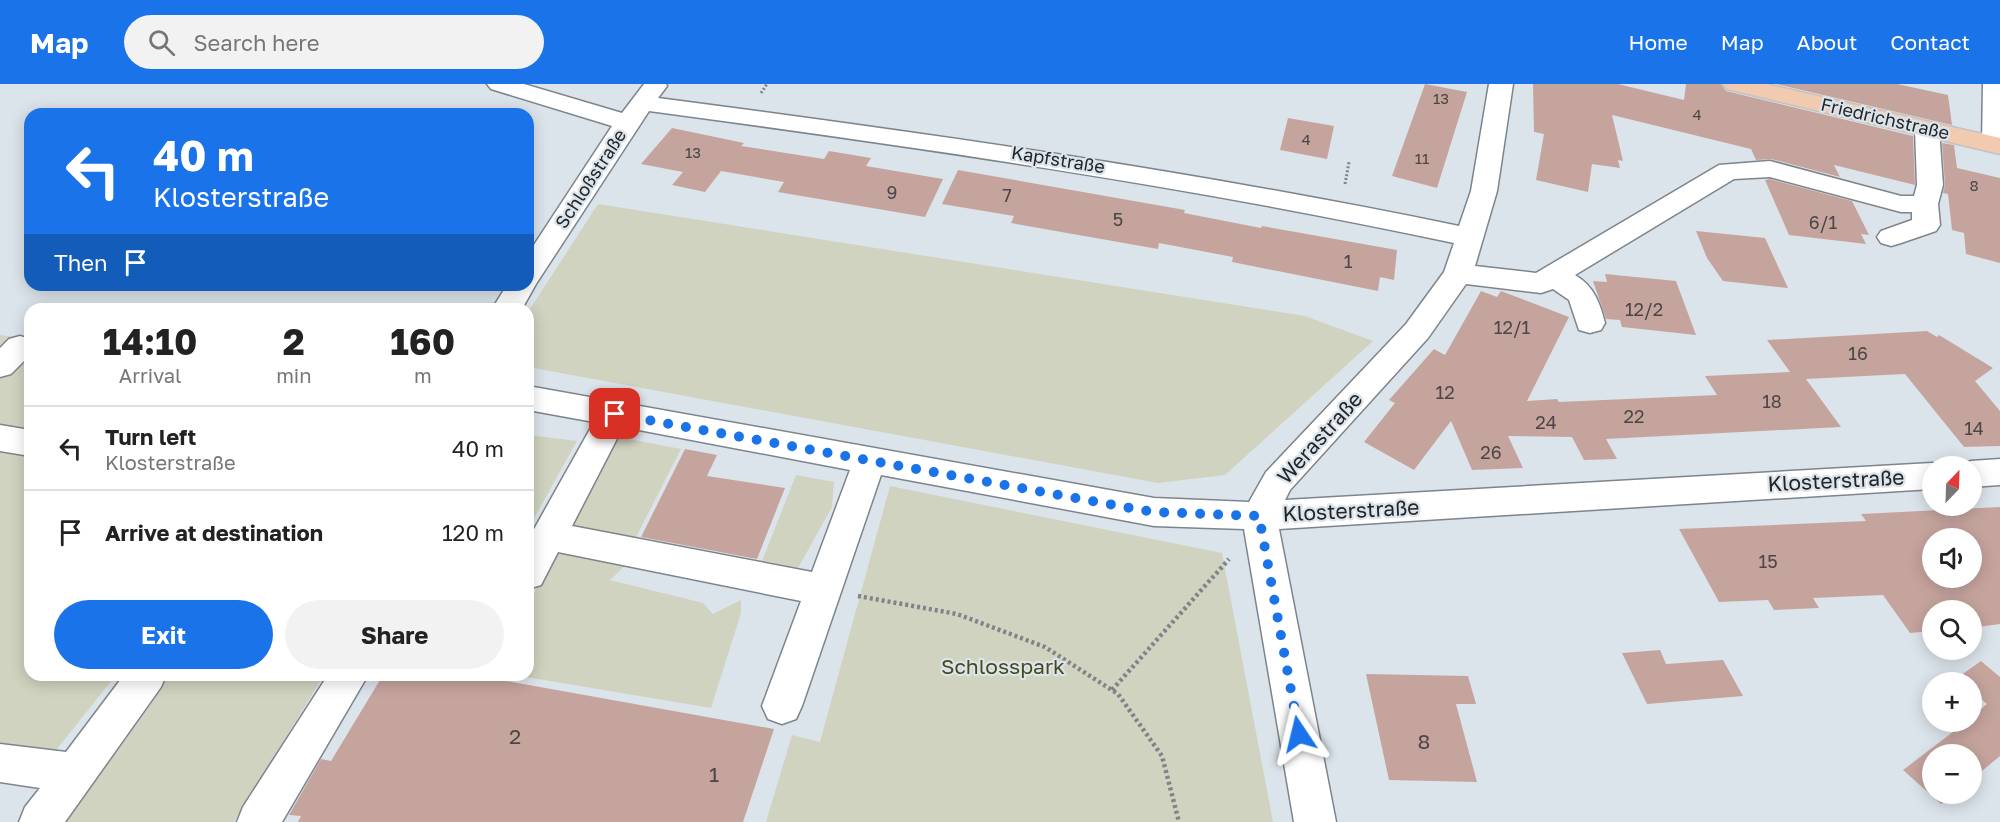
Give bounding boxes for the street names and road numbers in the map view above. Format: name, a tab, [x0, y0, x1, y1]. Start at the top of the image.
street label: Friedrichstraße	[1819, 93, 1952, 144]
street label: Schloßstraße	[550, 125, 630, 232]
street label: Kapfstraße	[1010, 141, 1107, 177]
street label: Werastraße	[1271, 386, 1367, 489]
street label: Klosterstraße	[1767, 463, 1905, 497]
street label: Klosterstraße	[1282, 493, 1420, 527]

